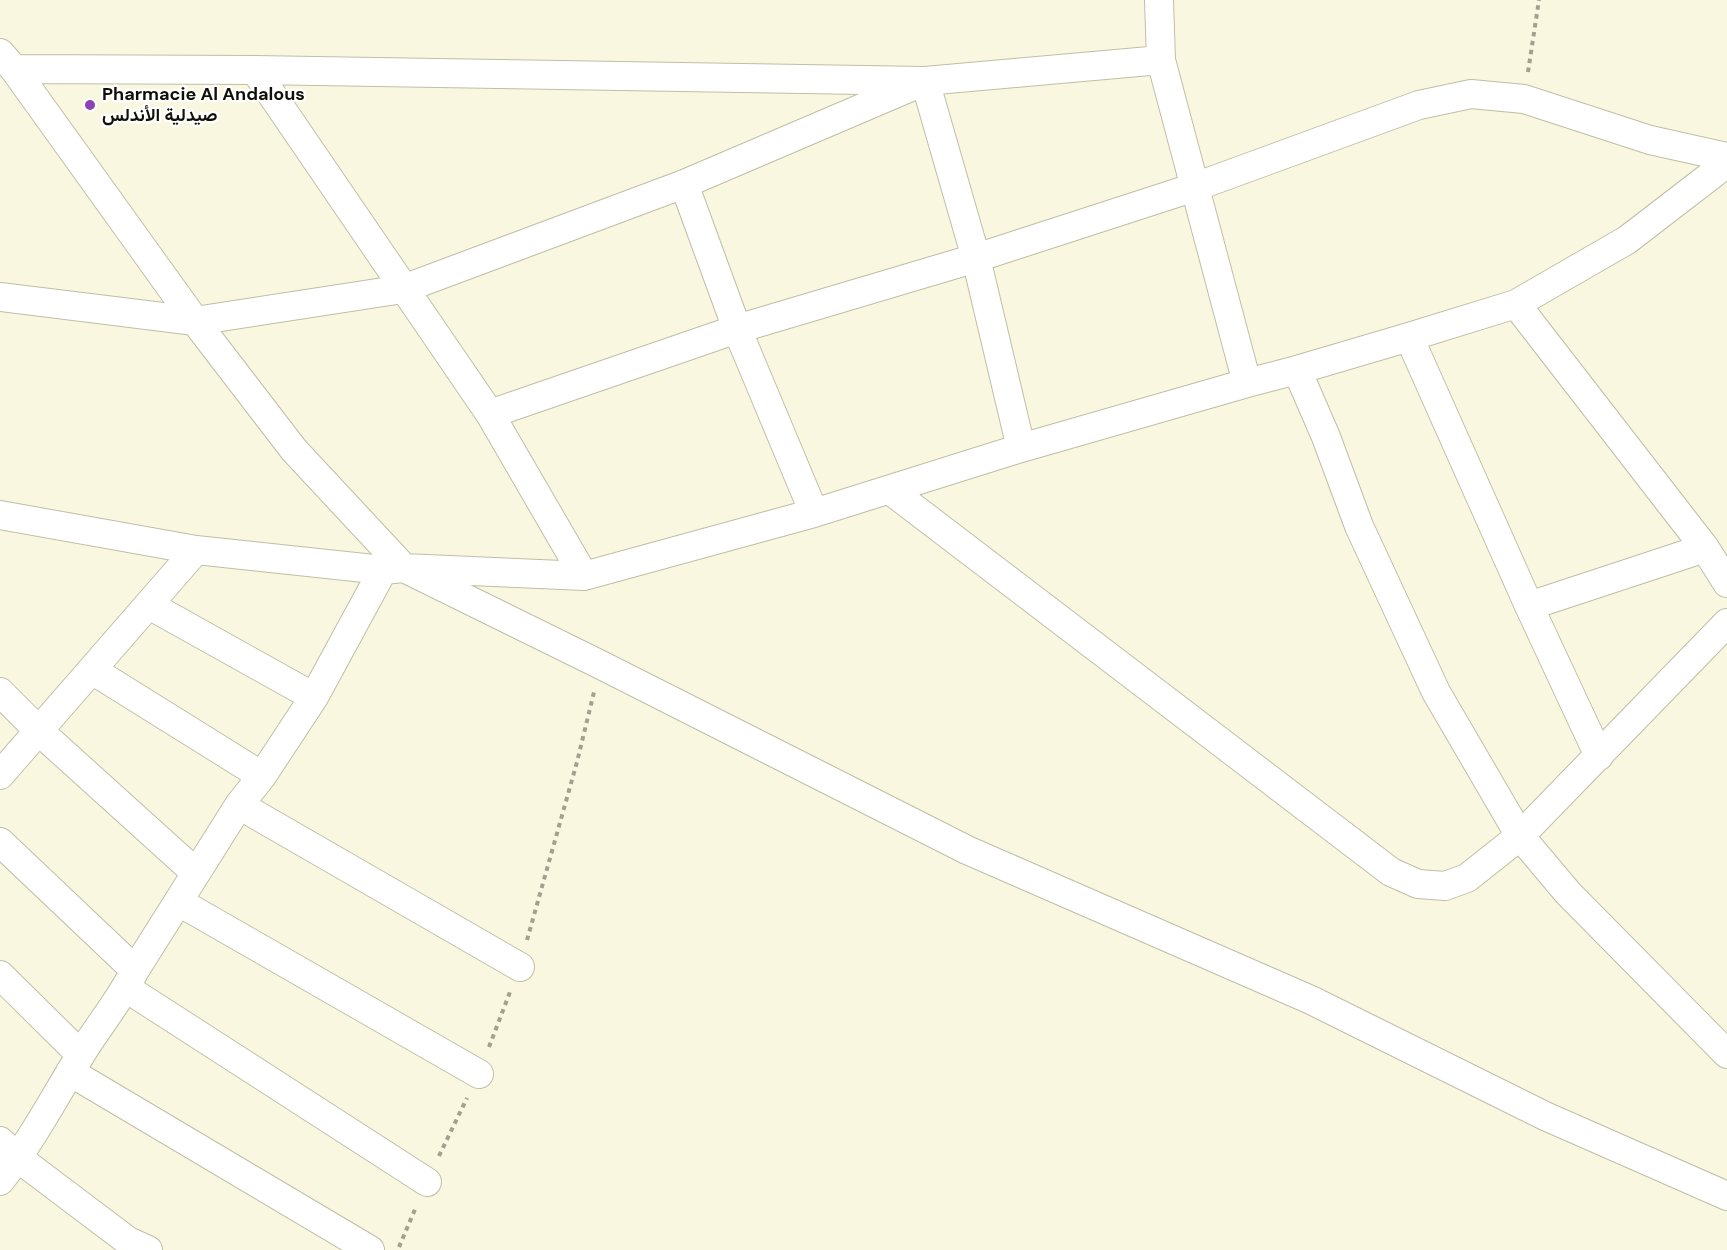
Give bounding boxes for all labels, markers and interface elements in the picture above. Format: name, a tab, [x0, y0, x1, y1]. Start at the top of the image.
place label: Pharmacie Al Andalous صيدلية الأندلس	[102, 84, 305, 127]
marker: Pharmacie Al Andalous صيدلية الأندلس	[83, 98, 97, 112]

